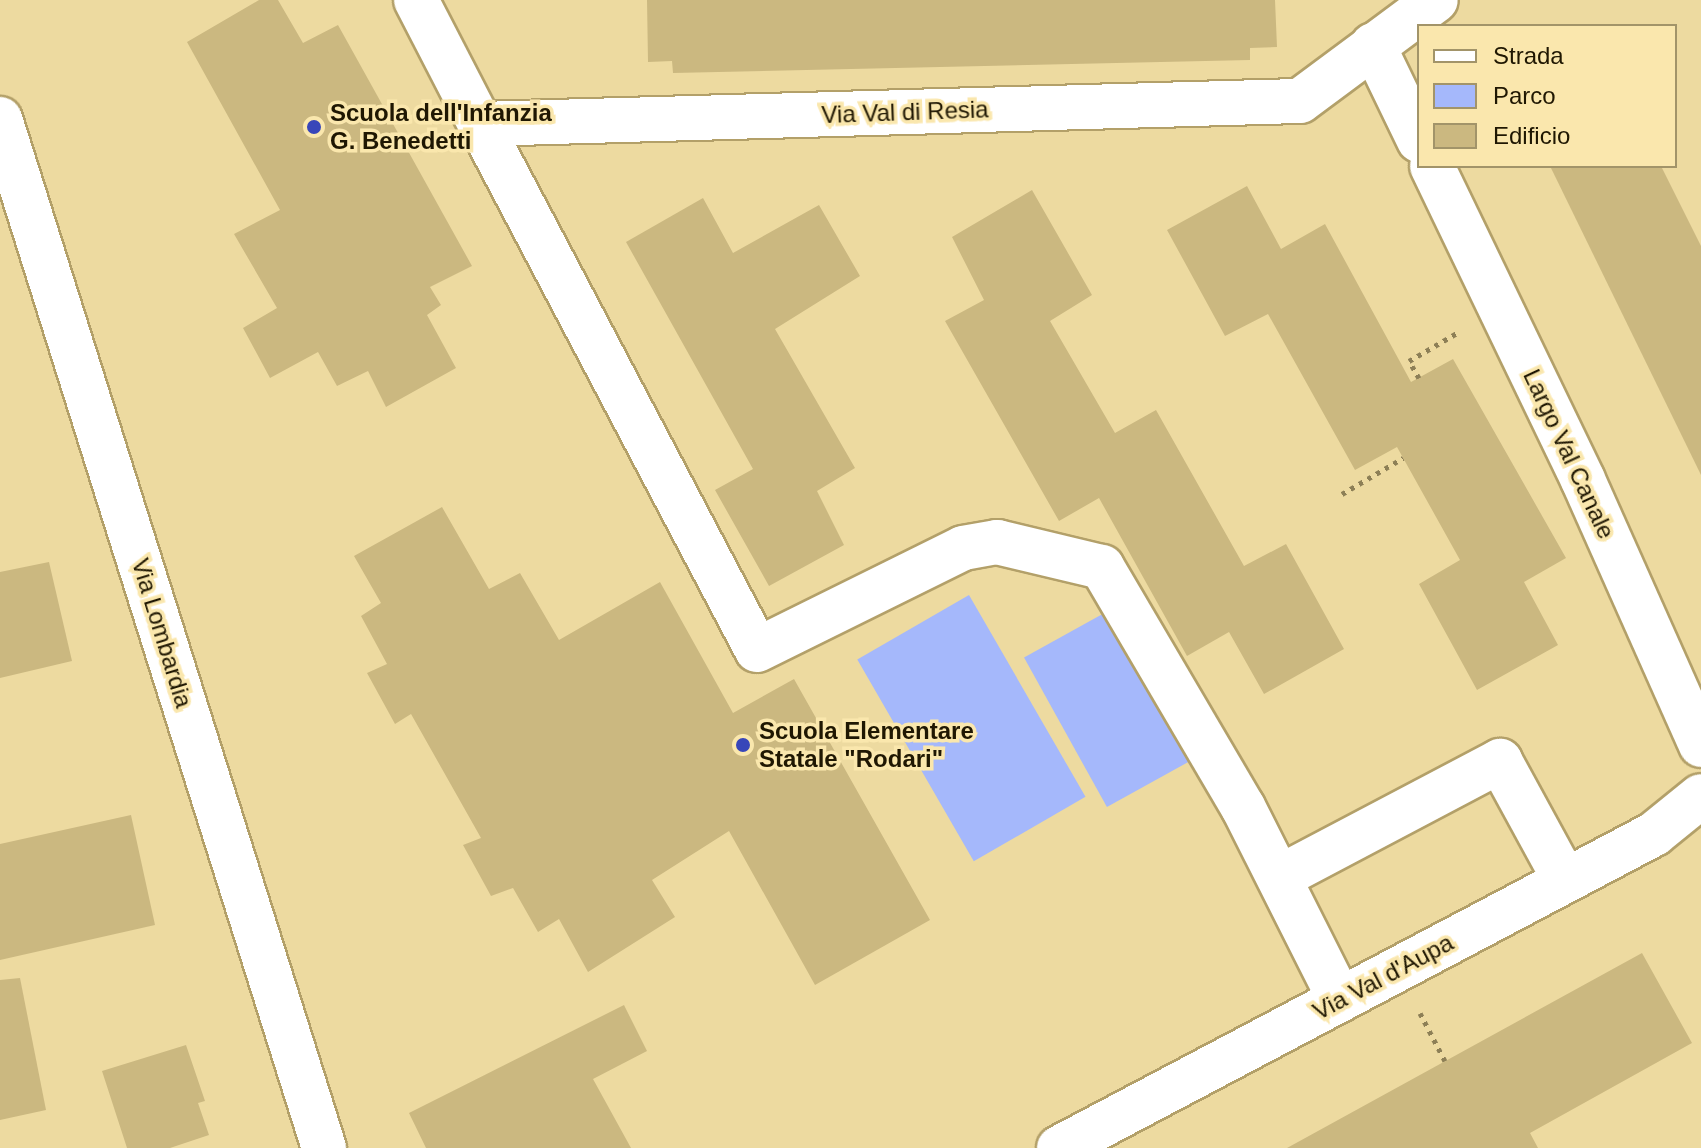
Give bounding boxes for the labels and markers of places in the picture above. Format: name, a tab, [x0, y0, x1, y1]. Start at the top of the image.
place label: Scuola dell'Infanzia G. Benedetti	[330, 99, 552, 155]
marker: Scuola dell'Infanzia G. Benedetti	[305, 118, 323, 136]
place label: Scuola Elementare Statale "Rodari"	[759, 717, 974, 773]
marker: Scuola Elementare Statale "Rodari"	[734, 736, 752, 754]

